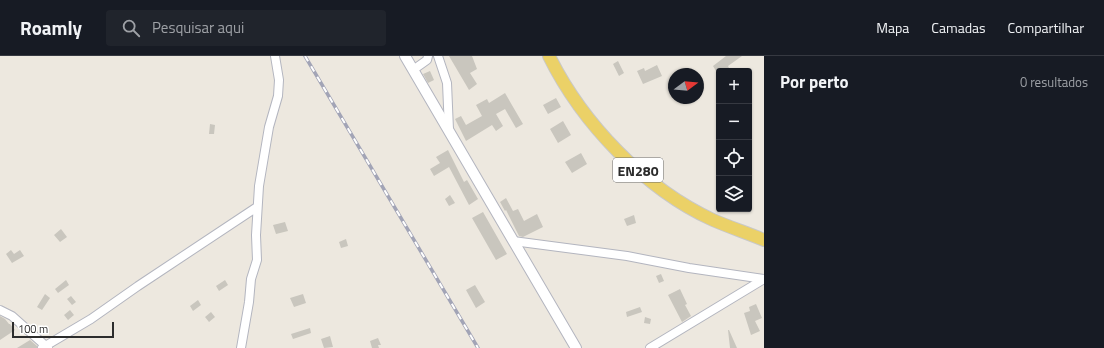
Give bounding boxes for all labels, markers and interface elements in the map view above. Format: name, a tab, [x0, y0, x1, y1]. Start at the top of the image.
search box	[106, 10, 386, 46]
text: Roamly	[20, 13, 82, 42]
text: Pesquisar aqui	[152, 16, 244, 39]
icon: search	[120, 17, 142, 39]
text: Mapa	[876, 17, 909, 38]
text: Camadas	[931, 17, 986, 38]
text: Compartilhar	[1008, 17, 1084, 38]
north arrow	[668, 68, 704, 104]
map controls	[716, 68, 752, 212]
button: +	[716, 68, 752, 104]
text: Por perto	[780, 69, 849, 95]
text: 0 resultados	[1020, 72, 1088, 92]
button: −	[716, 104, 752, 140]
button: locate	[716, 140, 752, 176]
road number: EN280	[613, 158, 663, 182]
button: layers	[716, 176, 752, 212]
scale bar	[12, 320, 114, 339]
text: 100 m	[18, 321, 48, 337]

